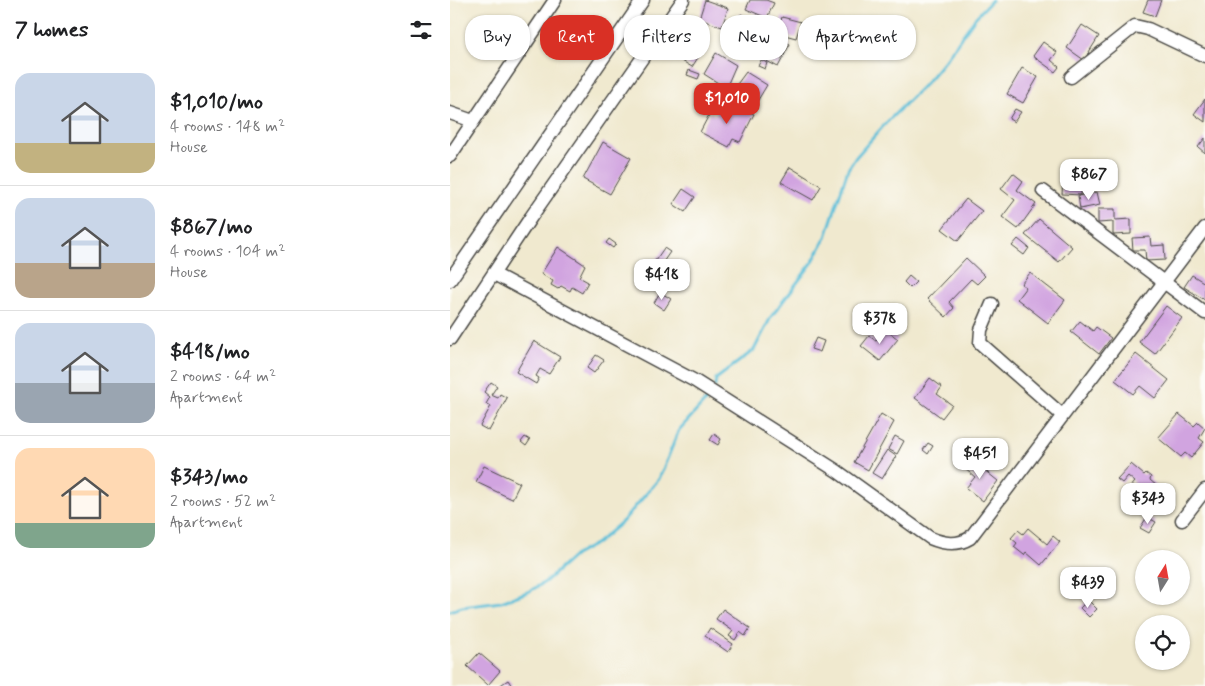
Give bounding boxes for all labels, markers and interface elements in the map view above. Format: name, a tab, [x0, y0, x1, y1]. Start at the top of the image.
chip: Buy	[465, 15, 530, 60]
chip: Rent	[540, 15, 614, 60]
chip: Filters	[624, 15, 710, 60]
chip: New	[720, 15, 788, 60]
chip: Apartment	[798, 15, 916, 60]
text: 7 homes	[15, 16, 88, 44]
icon: filters	[407, 16, 435, 44]
pin: $1,010	[686, 82, 768, 125]
text: $1,010/mo	[170, 88, 263, 116]
text: $1,010	[705, 88, 749, 109]
icon: home	[55, 93, 115, 153]
text: 4 rooms · 148 m²	[170, 116, 285, 137]
text: House	[170, 137, 208, 158]
pin: $867	[1059, 158, 1119, 201]
text: $867	[1071, 164, 1107, 185]
text: $867/mo	[170, 213, 252, 241]
icon: home	[55, 218, 115, 278]
text: 4 rooms · 104 m²	[170, 241, 285, 262]
pin: $418	[632, 258, 692, 301]
text: House	[170, 262, 208, 283]
text: $418	[645, 264, 679, 285]
pin: $378	[850, 302, 910, 345]
text: $378	[863, 308, 897, 329]
text: $418/mo	[170, 338, 250, 366]
icon: home	[55, 343, 115, 403]
text: 2 rooms · 64 m²	[170, 366, 276, 387]
text: Apartment	[170, 387, 243, 408]
pin: $451	[950, 438, 1010, 480]
text: $451	[963, 443, 997, 464]
text: $343/mo	[170, 463, 248, 491]
icon: home	[55, 468, 115, 528]
pin: $343	[1118, 482, 1178, 525]
text: $343	[1132, 488, 1164, 509]
text: 2 rooms · 52 m²	[170, 491, 276, 512]
text: Apartment	[170, 512, 243, 533]
north arrow	[1135, 550, 1190, 605]
map controls	[1135, 550, 1190, 670]
pin: $439	[1058, 566, 1118, 609]
text: $439	[1071, 572, 1105, 593]
button: locate	[1135, 615, 1190, 670]

